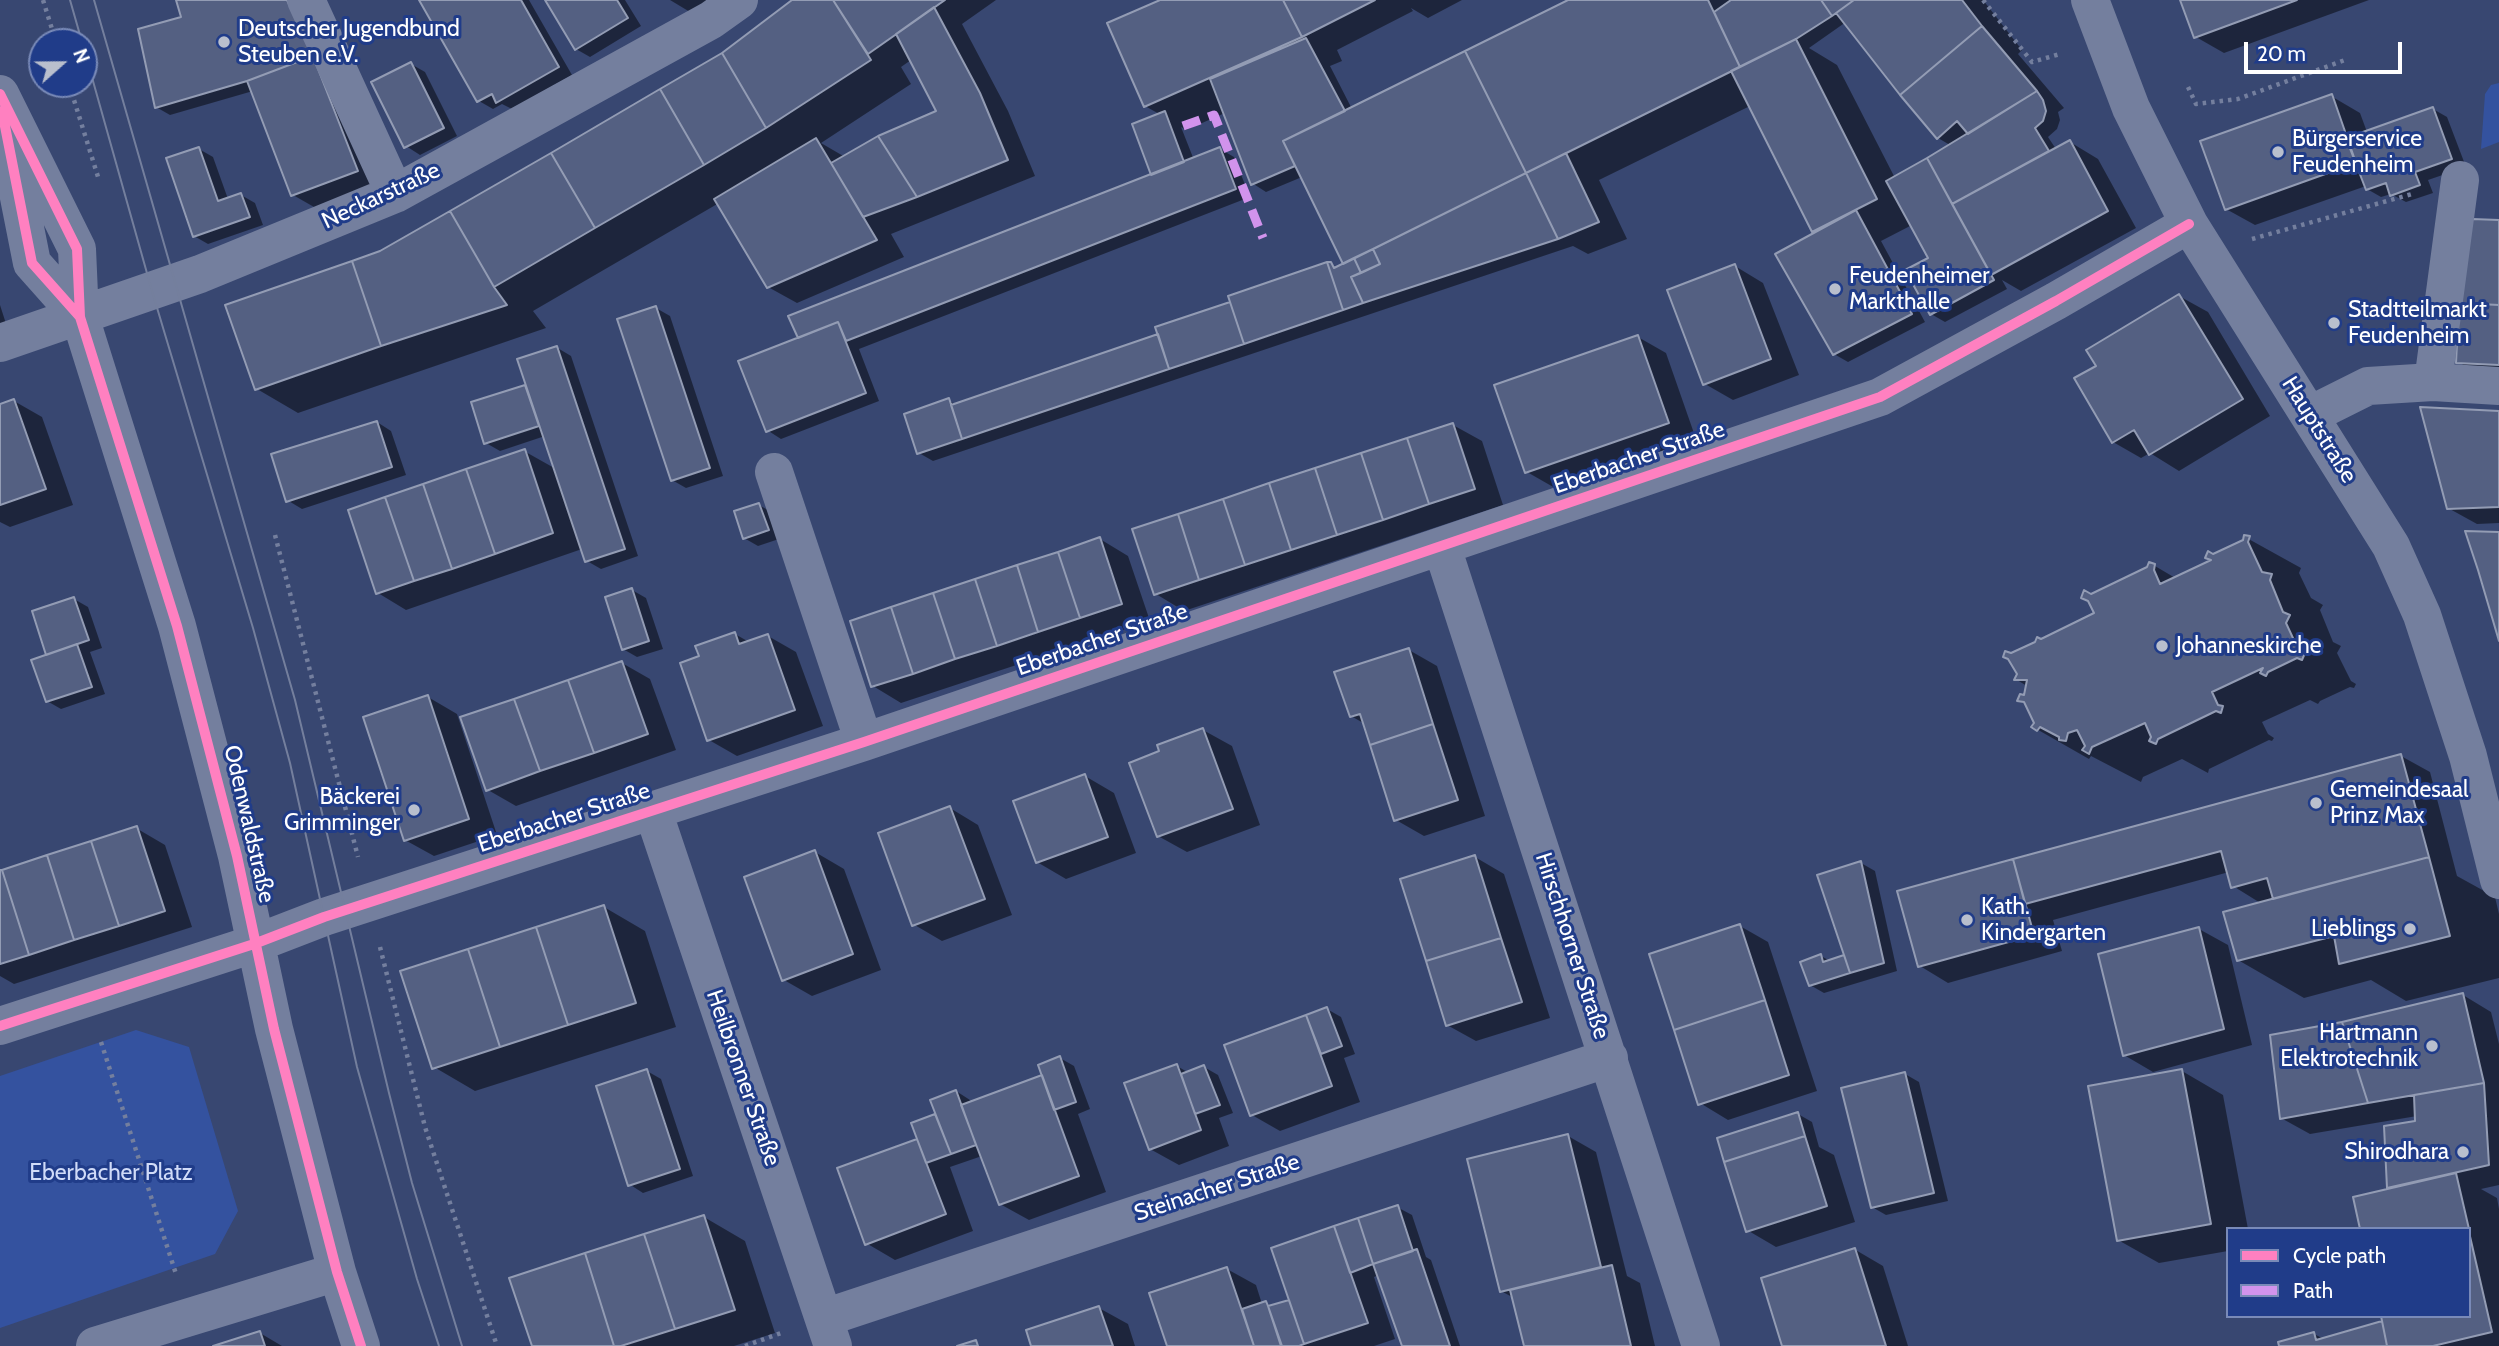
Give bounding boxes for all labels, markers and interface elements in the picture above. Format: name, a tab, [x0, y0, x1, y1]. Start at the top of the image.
place label: Deutscher Jugendbund Steuben e.V.	[238, 15, 460, 69]
north arrow	[28, 28, 98, 98]
scale bar	[2247, 28, 2404, 72]
marker: Deutscher Jugendbund Steuben e.V.	[216, 34, 232, 50]
text: 20 m	[2257, 41, 2306, 66]
text: N	[68, 46, 94, 66]
place label: Bürgerservice Feudenheim	[2292, 125, 2422, 179]
marker: Bürgerservice Feudenheim	[2270, 144, 2286, 160]
street label: Neckarstraße	[318, 157, 444, 235]
place label: Feudenheimer Markthalle	[1849, 262, 1990, 316]
marker: Feudenheimer Markthalle	[1827, 281, 1843, 297]
place label: Stadtteilmarkt Feudenheim	[2348, 296, 2487, 350]
marker: Stadtteilmarkt Feudenheim	[2326, 315, 2342, 331]
street label: Hauptstraße	[2276, 372, 2362, 488]
street label: Eberbacher Straße	[1550, 416, 1728, 500]
street label: Eberbacher Straße	[1013, 598, 1191, 682]
place label: Johanneskirche	[2176, 632, 2322, 660]
marker: Johanneskirche	[2154, 638, 2170, 654]
street label: Odenwaldstraße	[217, 743, 281, 905]
place label: Gemeindesaal Prinz Max	[2330, 776, 2468, 830]
street label: Eberbacher Straße	[474, 777, 654, 859]
place label: Bäckerei Grimminger	[284, 783, 400, 837]
marker: Gemeindesaal Prinz Max	[2308, 795, 2324, 811]
marker: Bäckerei Grimminger	[406, 802, 422, 818]
street label: Hirschhorner Straße	[1529, 849, 1615, 1043]
place label: Kath. Kindergarten	[1981, 893, 2106, 947]
marker: Kath. Kindergarten	[1959, 912, 1975, 928]
place label: Lieblings	[2311, 915, 2396, 943]
marker: Lieblings	[2402, 921, 2418, 937]
street label: Heilbronner Straße	[700, 986, 786, 1170]
place label: Hartmann Elektrotechnik	[2280, 1019, 2418, 1073]
marker: Hartmann Elektrotechnik	[2424, 1038, 2440, 1054]
place label: Shirodhara	[2344, 1138, 2449, 1166]
marker: Shirodhara	[2455, 1144, 2471, 1160]
street label: Steinacher Straße	[1131, 1148, 1303, 1228]
park label: Eberbacher Platz	[29, 1159, 193, 1187]
legend	[2226, 1227, 2471, 1318]
text: Cycle path	[2293, 1243, 2386, 1268]
text: Path	[2293, 1278, 2333, 1303]

